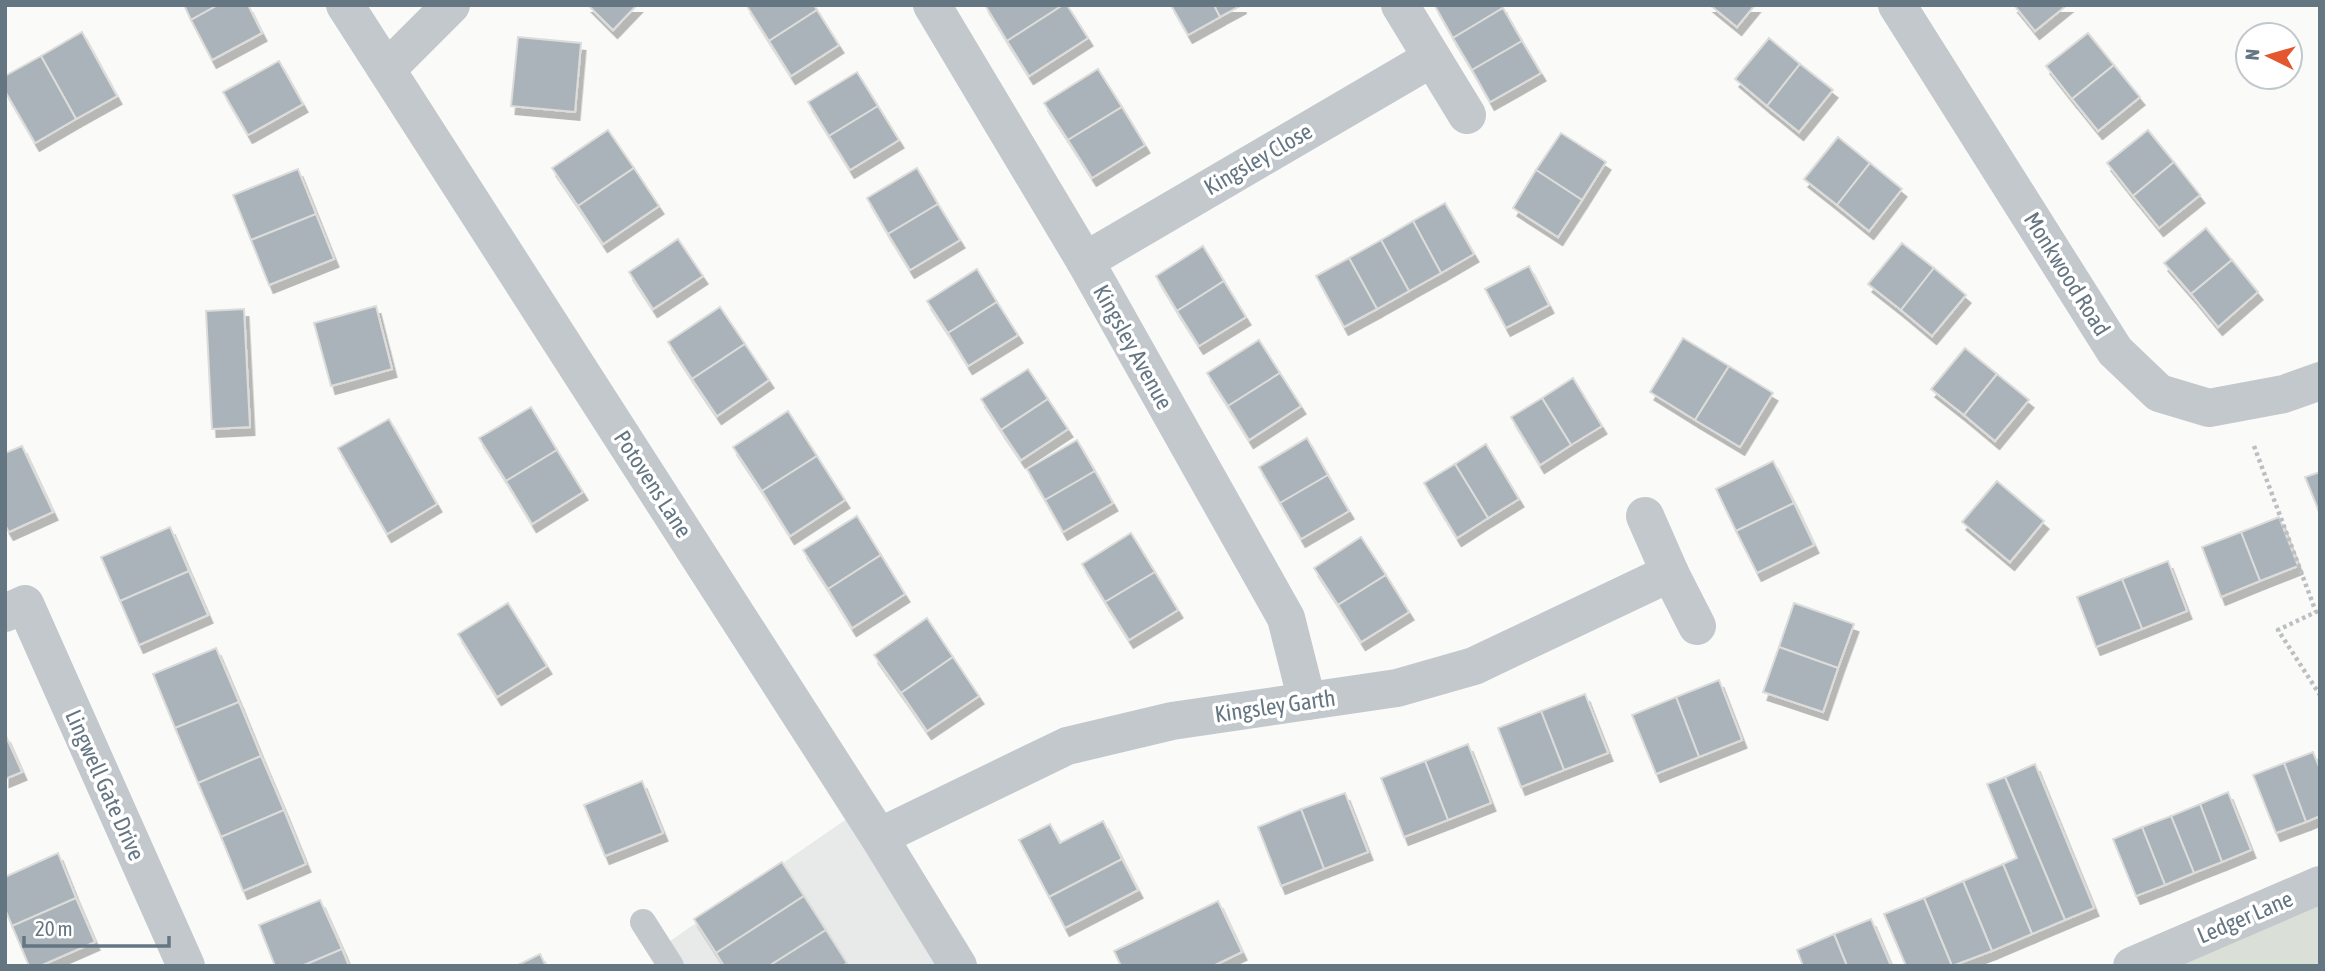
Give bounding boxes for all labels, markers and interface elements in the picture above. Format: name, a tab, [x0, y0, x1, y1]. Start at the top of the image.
north arrow	[2234, 21, 2304, 91]
text: N	[2241, 48, 2264, 61]
street label: Kingsley Close	[1200, 118, 1316, 200]
street label: Monkwood Road	[2019, 208, 2115, 340]
street label: Kingsley Avenue	[1088, 280, 1178, 414]
street label: Potovens Lane	[609, 426, 697, 542]
street label: Kingsley Garth	[1213, 685, 1337, 727]
street label: Lingwell Gate Drive	[60, 706, 150, 864]
street label: Ledger Lane	[2193, 885, 2297, 949]
scale bar	[24, 904, 170, 948]
text: 20 m	[35, 916, 73, 940]

